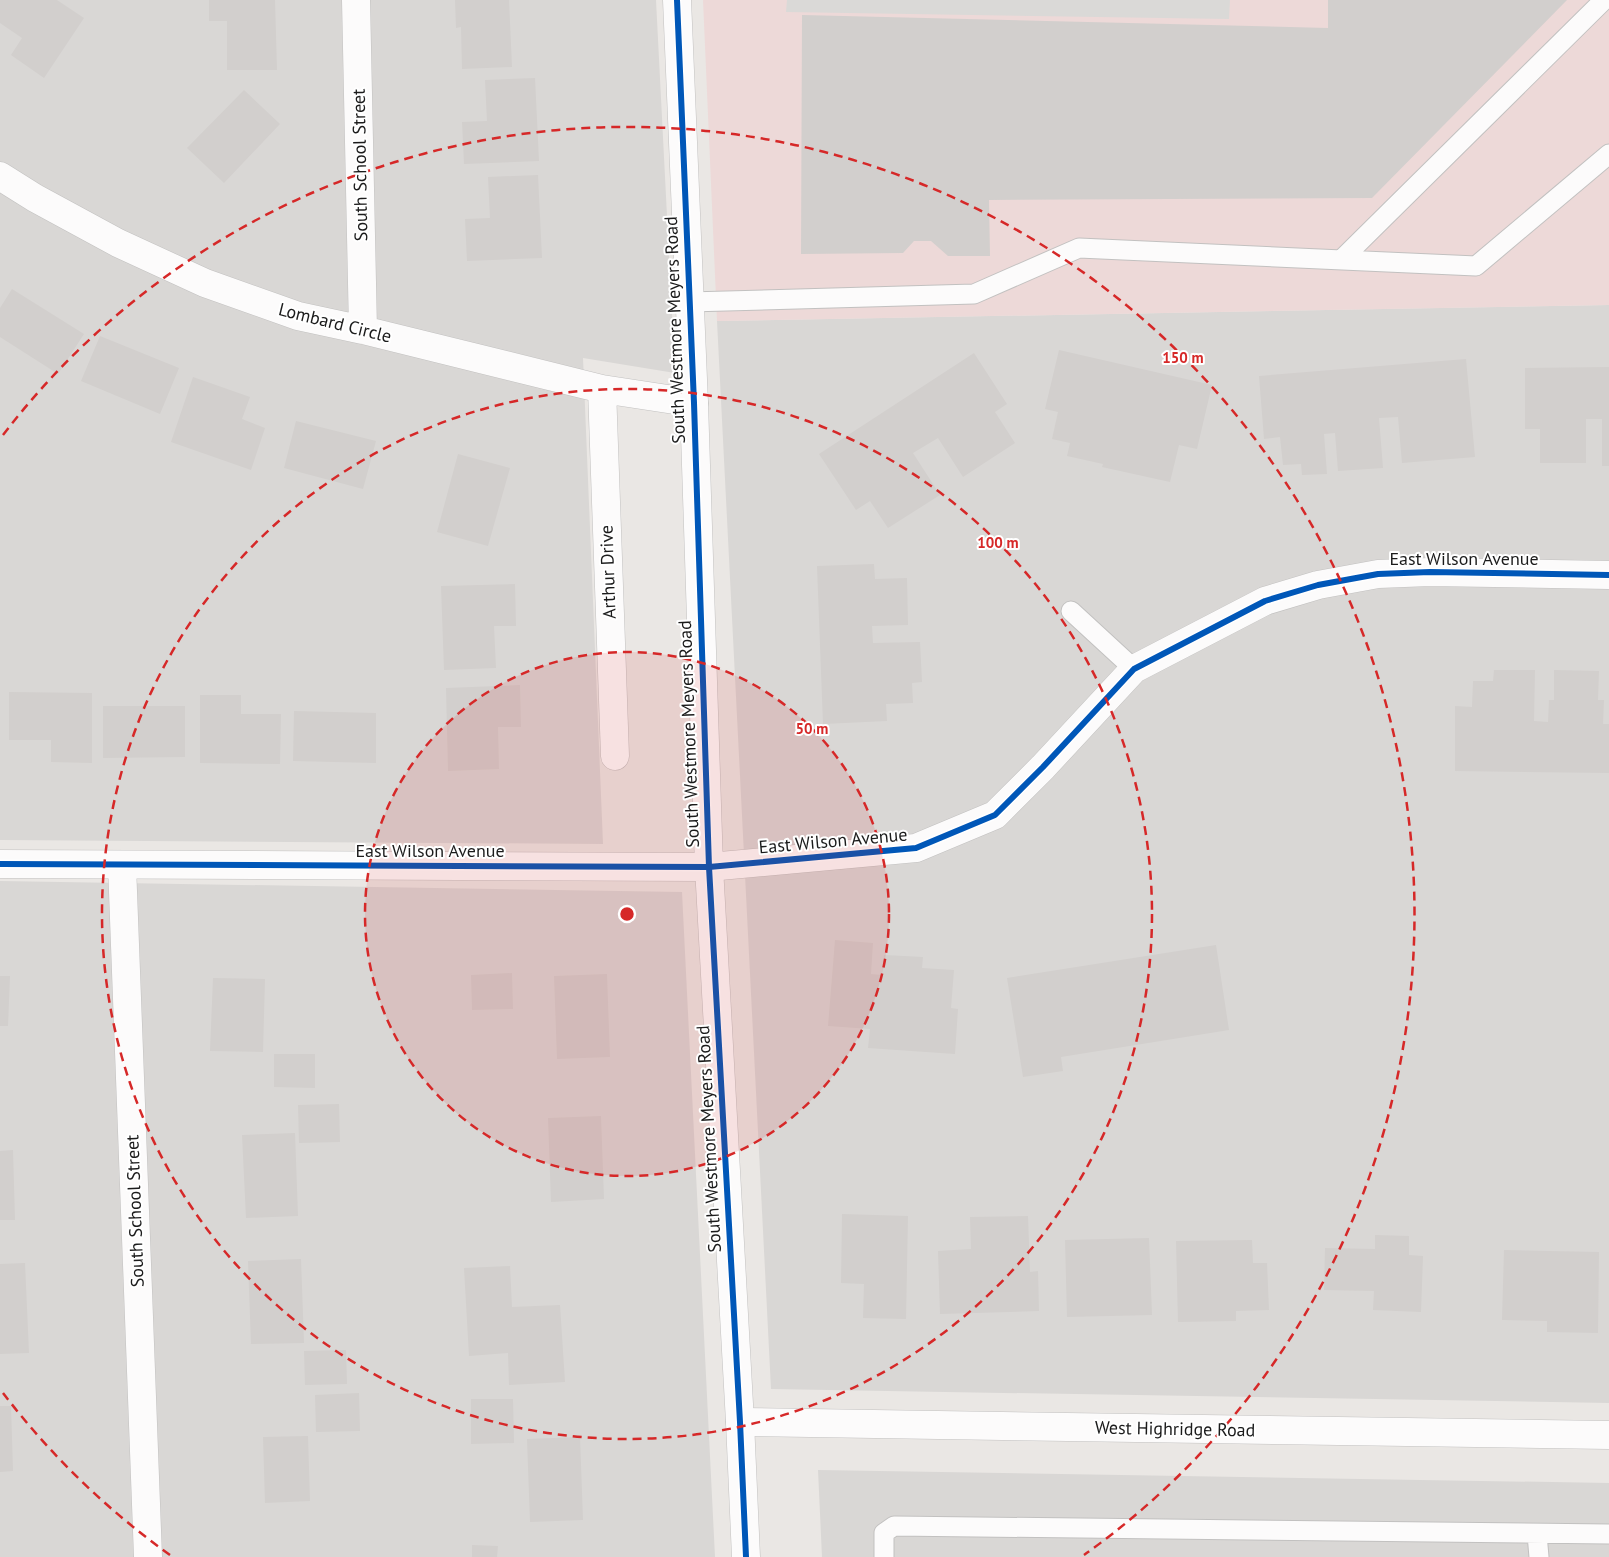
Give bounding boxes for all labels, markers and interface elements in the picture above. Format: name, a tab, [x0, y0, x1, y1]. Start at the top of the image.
street label: South School Street	[347, 89, 372, 241]
street label: South Westmore Meyers Road	[659, 216, 690, 444]
street label: Lombard Circle	[276, 297, 394, 348]
text: 150 m	[1162, 348, 1204, 367]
street label: Arthur Drive	[594, 525, 621, 619]
text: 100 m	[977, 533, 1019, 552]
street label: East Wilson Avenue	[1389, 547, 1539, 570]
street label: South Westmore Meyers Road	[673, 620, 704, 848]
text: 50 m	[796, 719, 828, 738]
street label: East Wilson Avenue	[758, 823, 908, 858]
street label: East Wilson Avenue	[355, 839, 505, 862]
centre of rings	[618, 905, 636, 923]
street label: South Westmore Meyers Road	[691, 1025, 726, 1253]
street label: South School Street	[120, 1134, 149, 1288]
street label: West Highridge Road	[1095, 1416, 1255, 1441]

